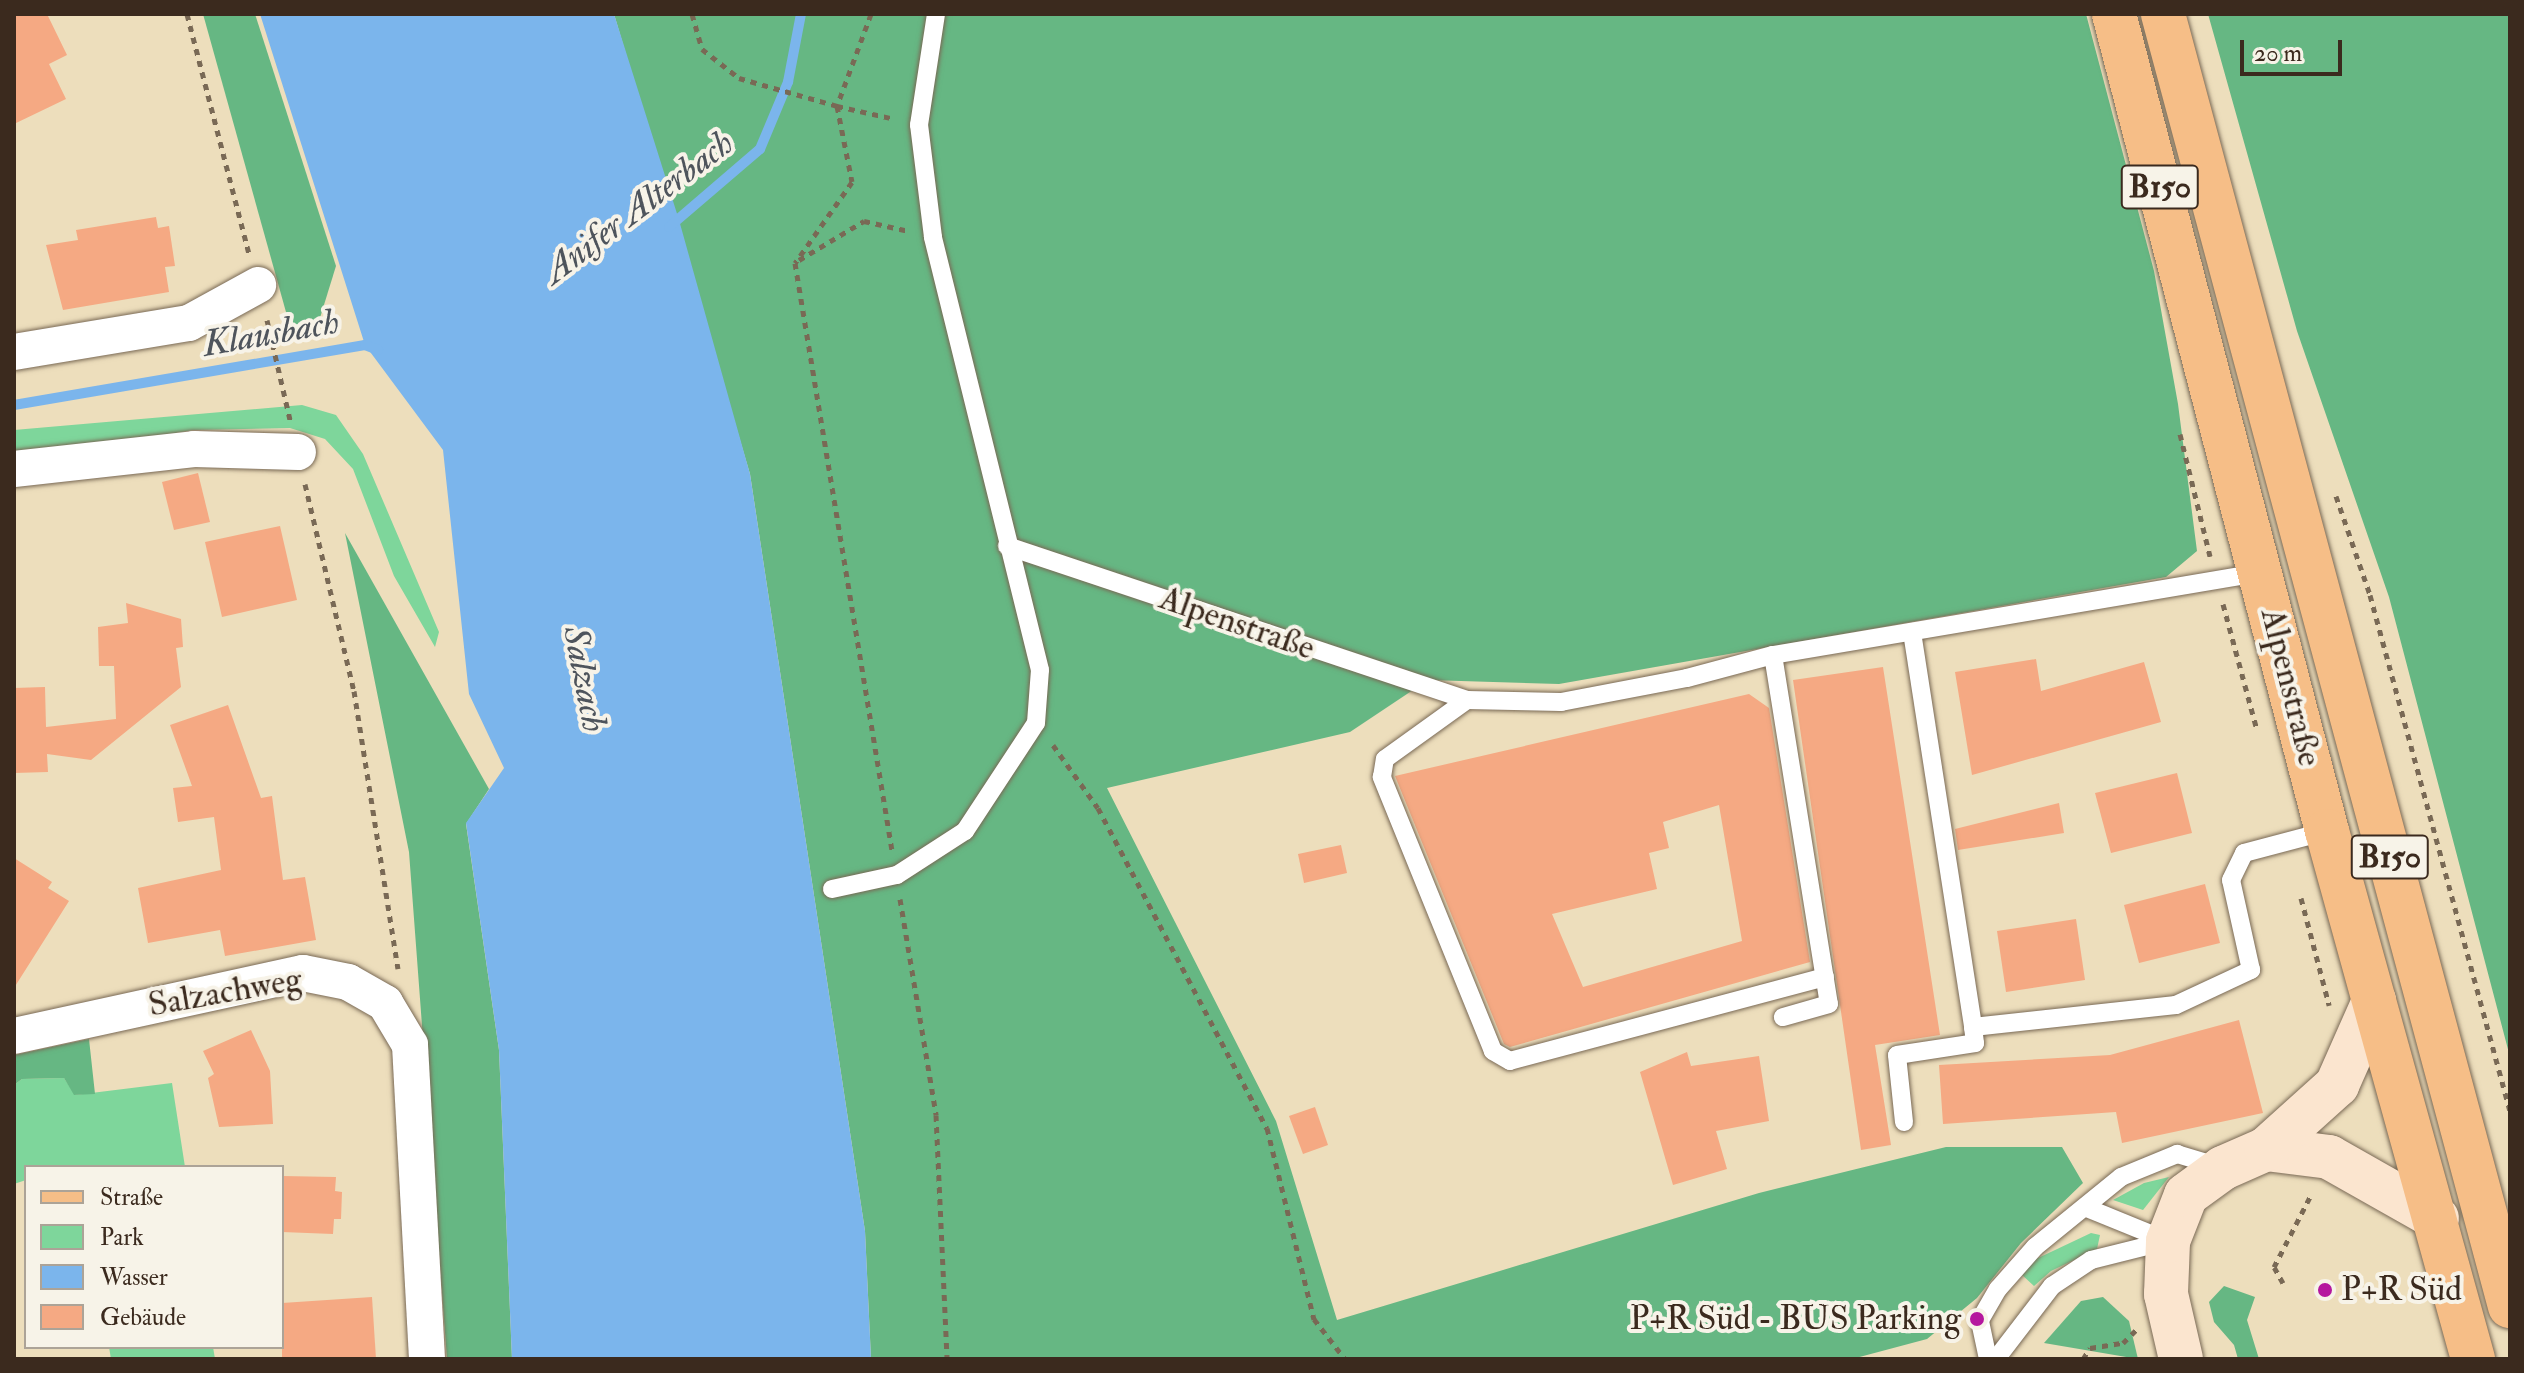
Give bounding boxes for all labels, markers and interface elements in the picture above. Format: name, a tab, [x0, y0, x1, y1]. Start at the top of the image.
scale bar	[2244, 24, 2346, 74]
text: 20 m	[2254, 38, 2302, 69]
water label: Anifer Alterbach	[534, 121, 742, 293]
road number: B150	[2120, 159, 2200, 215]
water label: Klausbach	[200, 300, 342, 366]
street label: Alpenstraße	[1154, 577, 1320, 669]
street label: Alpenstraße	[2252, 604, 2330, 770]
water label: Salzach	[554, 622, 616, 736]
road number: B150	[2350, 829, 2430, 885]
street label: Salzachweg	[145, 958, 305, 1026]
legend	[24, 1165, 284, 1349]
text: Straße	[100, 1182, 163, 1213]
text: Park	[100, 1222, 144, 1253]
text: Wasser	[100, 1262, 168, 1293]
place label: P+R Süd	[2341, 1270, 2462, 1310]
marker: P+R Süd	[2316, 1281, 2334, 1299]
place label: P+R Süd - BUS Parking	[1629, 1299, 1961, 1339]
text: Gebäude	[100, 1302, 186, 1333]
marker: P+R Süd - BUS Parking	[1968, 1310, 1986, 1328]

